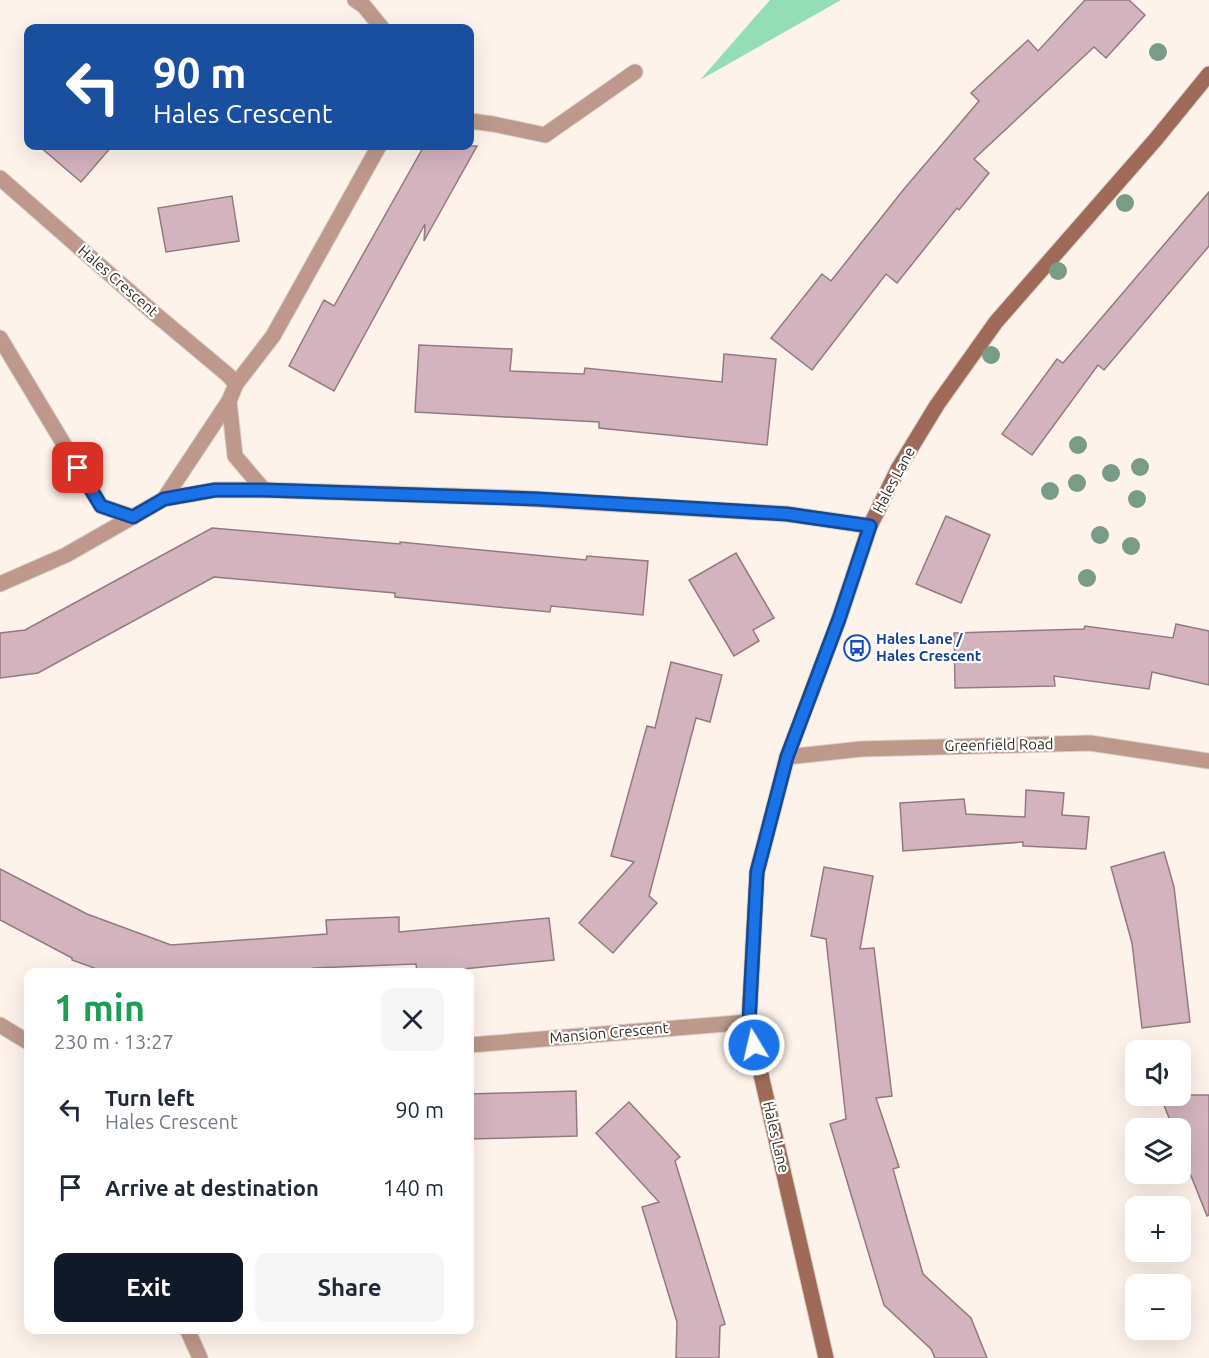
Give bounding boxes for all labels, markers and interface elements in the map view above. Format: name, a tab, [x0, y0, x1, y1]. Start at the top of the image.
icon: left	[54, 48, 132, 126]
text: 90 m	[153, 49, 247, 96]
text: Hales Crescent	[153, 98, 332, 128]
street label: Hales Crescent	[75, 242, 162, 320]
pin	[52, 442, 103, 493]
street label: Hales Lane	[869, 444, 918, 516]
icon: arrive	[61, 451, 94, 484]
place label: Hales Lane / Hales Crescent	[876, 630, 982, 664]
bus stop icon: Hales Lane / Hales Crescent	[842, 633, 872, 663]
street label: Greenfield Road	[944, 735, 1054, 754]
text: 1 min	[54, 987, 145, 1028]
button: close	[381, 988, 444, 1051]
position arrow	[722, 1013, 786, 1077]
street label: Mansion Crescent	[549, 1019, 669, 1046]
text: 230 m · 13:27	[54, 1030, 174, 1053]
map controls	[1125, 1040, 1191, 1340]
button: sound	[1125, 1040, 1191, 1106]
text: Turn left	[105, 1085, 195, 1110]
icon: left	[54, 1093, 87, 1126]
text: 90 m	[395, 1097, 444, 1122]
street label: Hales Lane	[760, 1100, 793, 1174]
text: Hales Crescent	[105, 1110, 238, 1133]
button: layers	[1125, 1118, 1191, 1184]
icon: arrive	[54, 1171, 87, 1204]
text: Arrive at destination	[105, 1175, 319, 1200]
text: 140 m	[383, 1175, 444, 1200]
button: +	[1125, 1196, 1191, 1262]
button: Exit	[54, 1253, 243, 1322]
button: Share	[255, 1253, 444, 1322]
button: −	[1125, 1274, 1191, 1340]

